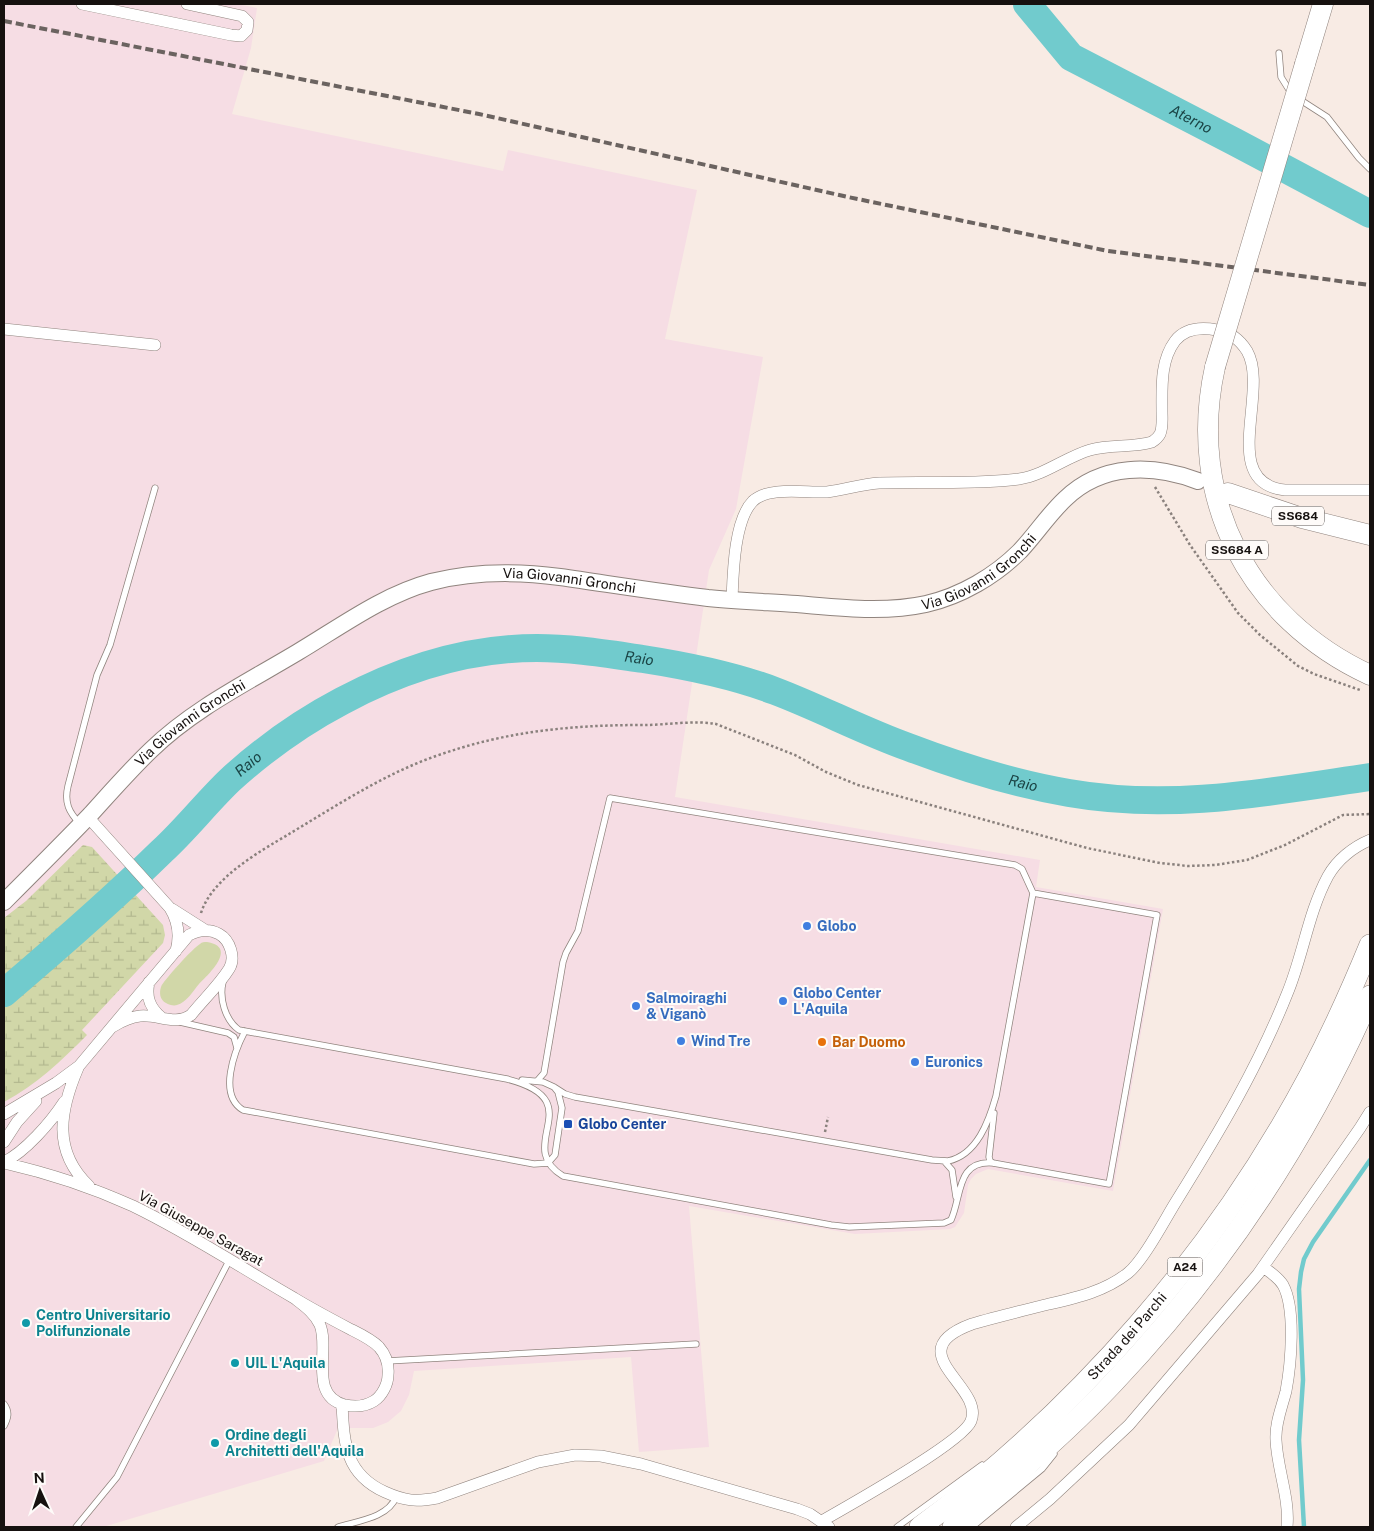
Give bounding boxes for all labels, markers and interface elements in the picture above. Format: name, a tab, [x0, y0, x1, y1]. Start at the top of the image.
water label: Aterno	[1167, 101, 1215, 137]
road number: SS684	[1272, 506, 1324, 526]
street label: Via Giovanni Gronchi	[920, 531, 1039, 613]
road number: SS684 A	[1206, 540, 1268, 560]
street label: Via Giovanni Gronchi	[503, 565, 637, 596]
water label: Raio	[623, 647, 655, 669]
street label: Via Giovanni Gronchi	[131, 677, 248, 769]
water label: Raio	[231, 748, 265, 780]
water label: Raio	[1007, 771, 1039, 795]
place label: Globo	[817, 918, 856, 934]
marker: Globo	[801, 920, 813, 932]
place label: Globo Center L'Aquila	[793, 985, 881, 1017]
place label: Salmoiraghi & Viganò	[646, 990, 727, 1022]
marker: Globo Center L'Aquila	[777, 995, 789, 1007]
marker: Salmoiraghi & Viganò	[630, 1000, 642, 1012]
place label: Wind Tre	[691, 1033, 751, 1049]
place label: Bar Duomo	[832, 1034, 906, 1050]
marker: Wind Tre	[675, 1035, 687, 1047]
marker: Bar Duomo	[816, 1036, 828, 1048]
place label: Euronics	[925, 1054, 983, 1070]
marker: Euronics	[909, 1056, 921, 1068]
place label: Globo Center	[578, 1116, 666, 1132]
marker: Globo Center	[562, 1118, 574, 1130]
street label: Via Giuseppe Saragat	[136, 1187, 266, 1269]
road number: A24	[1168, 1258, 1202, 1276]
street label: Strada dei Parchi	[1084, 1289, 1170, 1383]
place label: Centro Universitario Polifunzionale	[36, 1307, 170, 1339]
marker: Centro Universitario Polifunzionale	[20, 1317, 32, 1329]
place label: UIL L'Aquila	[245, 1355, 326, 1371]
marker: UIL L'Aquila	[229, 1357, 241, 1369]
place label: Ordine degli Architetti dell'Aquila	[225, 1427, 364, 1459]
marker: Ordine degli Architetti dell'Aquila	[209, 1437, 221, 1449]
north arrow	[15, 1466, 65, 1516]
text: N	[33, 1470, 45, 1486]

